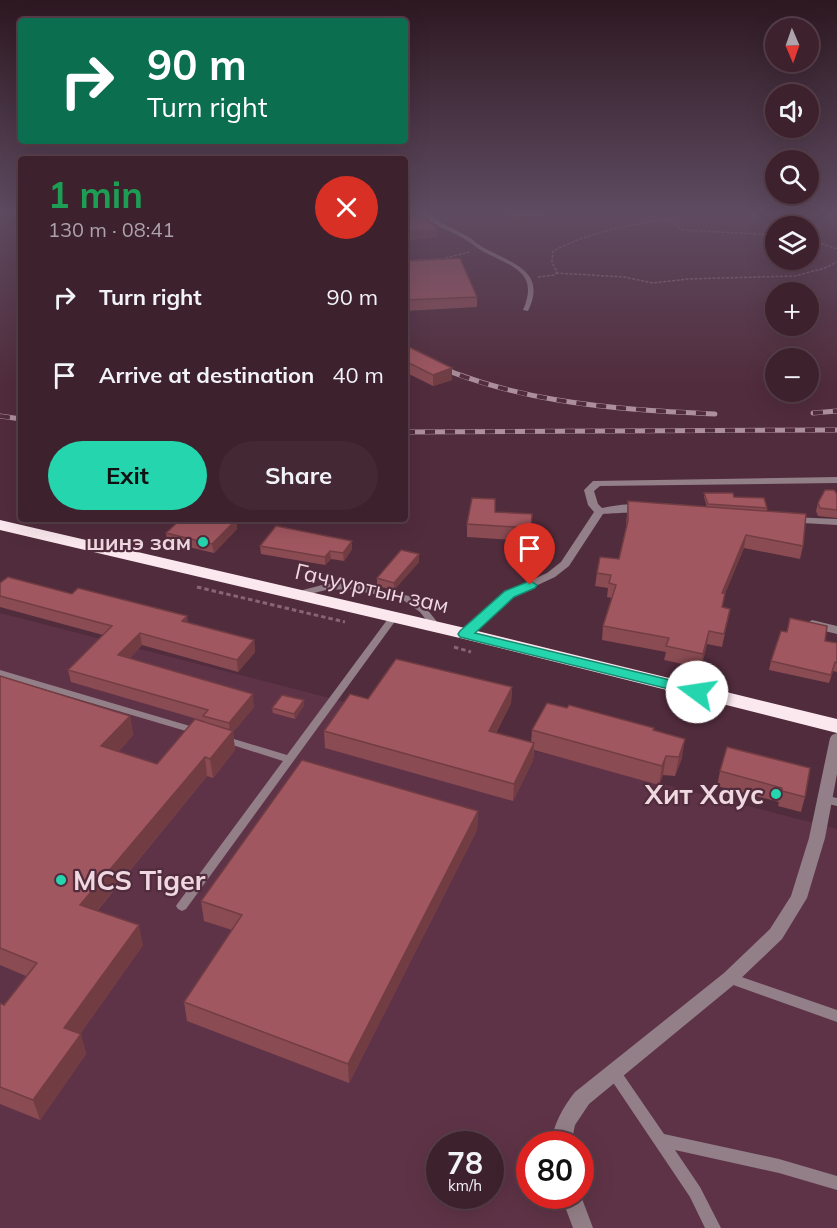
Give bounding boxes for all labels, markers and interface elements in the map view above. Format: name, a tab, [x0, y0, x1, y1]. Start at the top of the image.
north arrow	[765, 18, 819, 72]
map controls	[765, 18, 819, 402]
text: 90 m	[147, 38, 247, 91]
icon: right	[48, 42, 126, 120]
button: sound	[765, 84, 819, 138]
text: Turn right	[147, 90, 267, 124]
button: search	[765, 150, 819, 204]
text: 1 min	[48, 172, 143, 217]
button: close	[315, 176, 378, 239]
button: layers	[765, 216, 819, 270]
text: 130 m · 08:41	[48, 217, 174, 242]
icon: right	[48, 281, 81, 314]
button: +	[765, 282, 819, 336]
text: Turn right	[99, 283, 202, 311]
text: 90 m	[327, 283, 378, 311]
button: −	[765, 348, 819, 402]
icon: arrive	[48, 359, 81, 392]
text: Arrive at destination	[99, 361, 314, 389]
text: 40 m	[332, 361, 384, 389]
button: Exit	[48, 441, 207, 510]
button: Share	[219, 441, 378, 510]
pin	[504, 523, 555, 585]
place label: шинэ зам	[86, 528, 191, 556]
icon: arrive	[513, 532, 546, 565]
marker: шинэ зам	[196, 535, 210, 549]
street label: Гачууртын зам	[292, 557, 452, 619]
position arrow	[665, 660, 729, 724]
place label: Хит Хаус	[644, 777, 764, 811]
marker: Хит Хаус	[769, 787, 783, 801]
place label: MCS Tiger	[73, 863, 206, 897]
marker: MCS Tiger	[54, 873, 68, 887]
speed limit sign: 80	[516, 1131, 594, 1209]
text: 78	[447, 1144, 483, 1182]
text: km/h	[448, 1176, 482, 1195]

